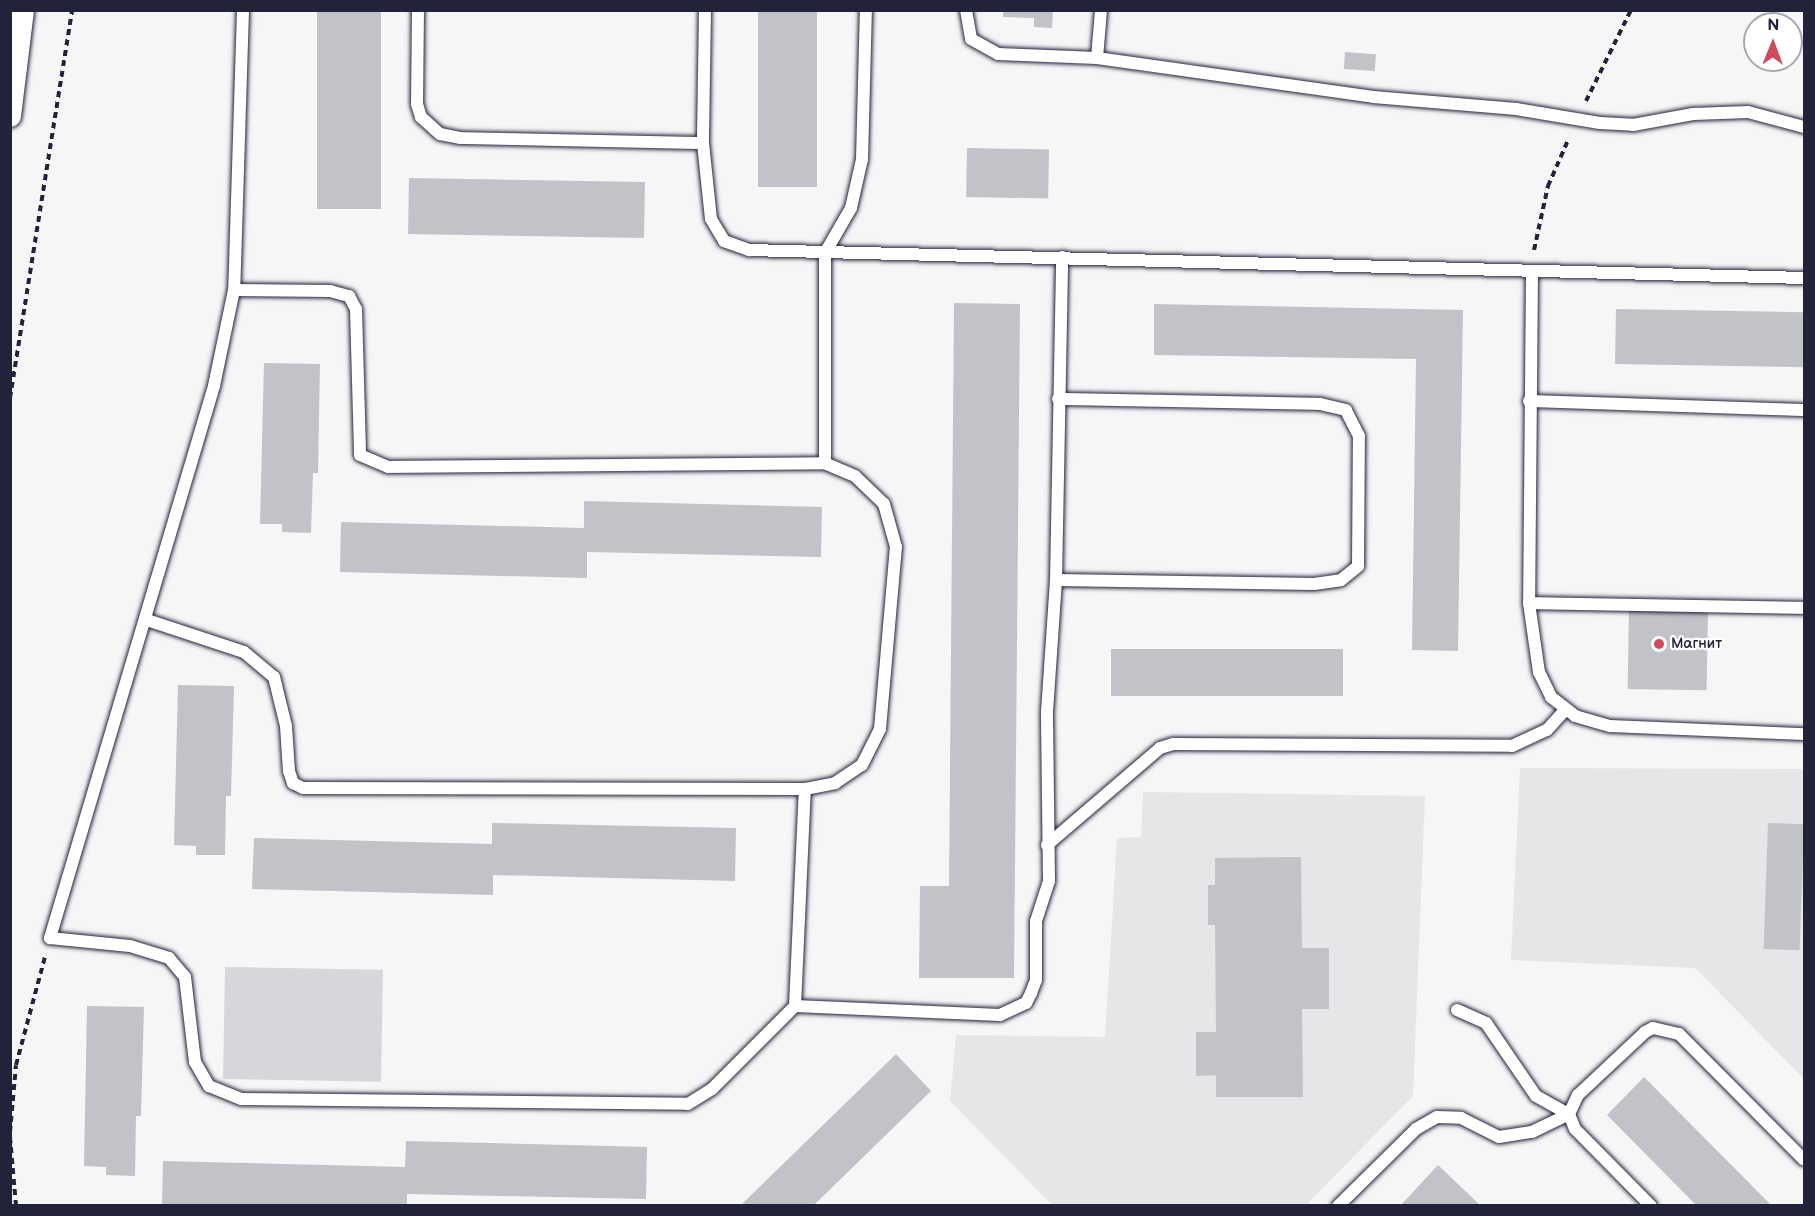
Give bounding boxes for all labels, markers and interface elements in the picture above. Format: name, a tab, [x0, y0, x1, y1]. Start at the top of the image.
north arrow	[1743, 12, 1803, 72]
text: N	[1767, 16, 1779, 35]
place label: Магнит	[1671, 635, 1722, 653]
marker: Магнит	[1652, 637, 1666, 651]

